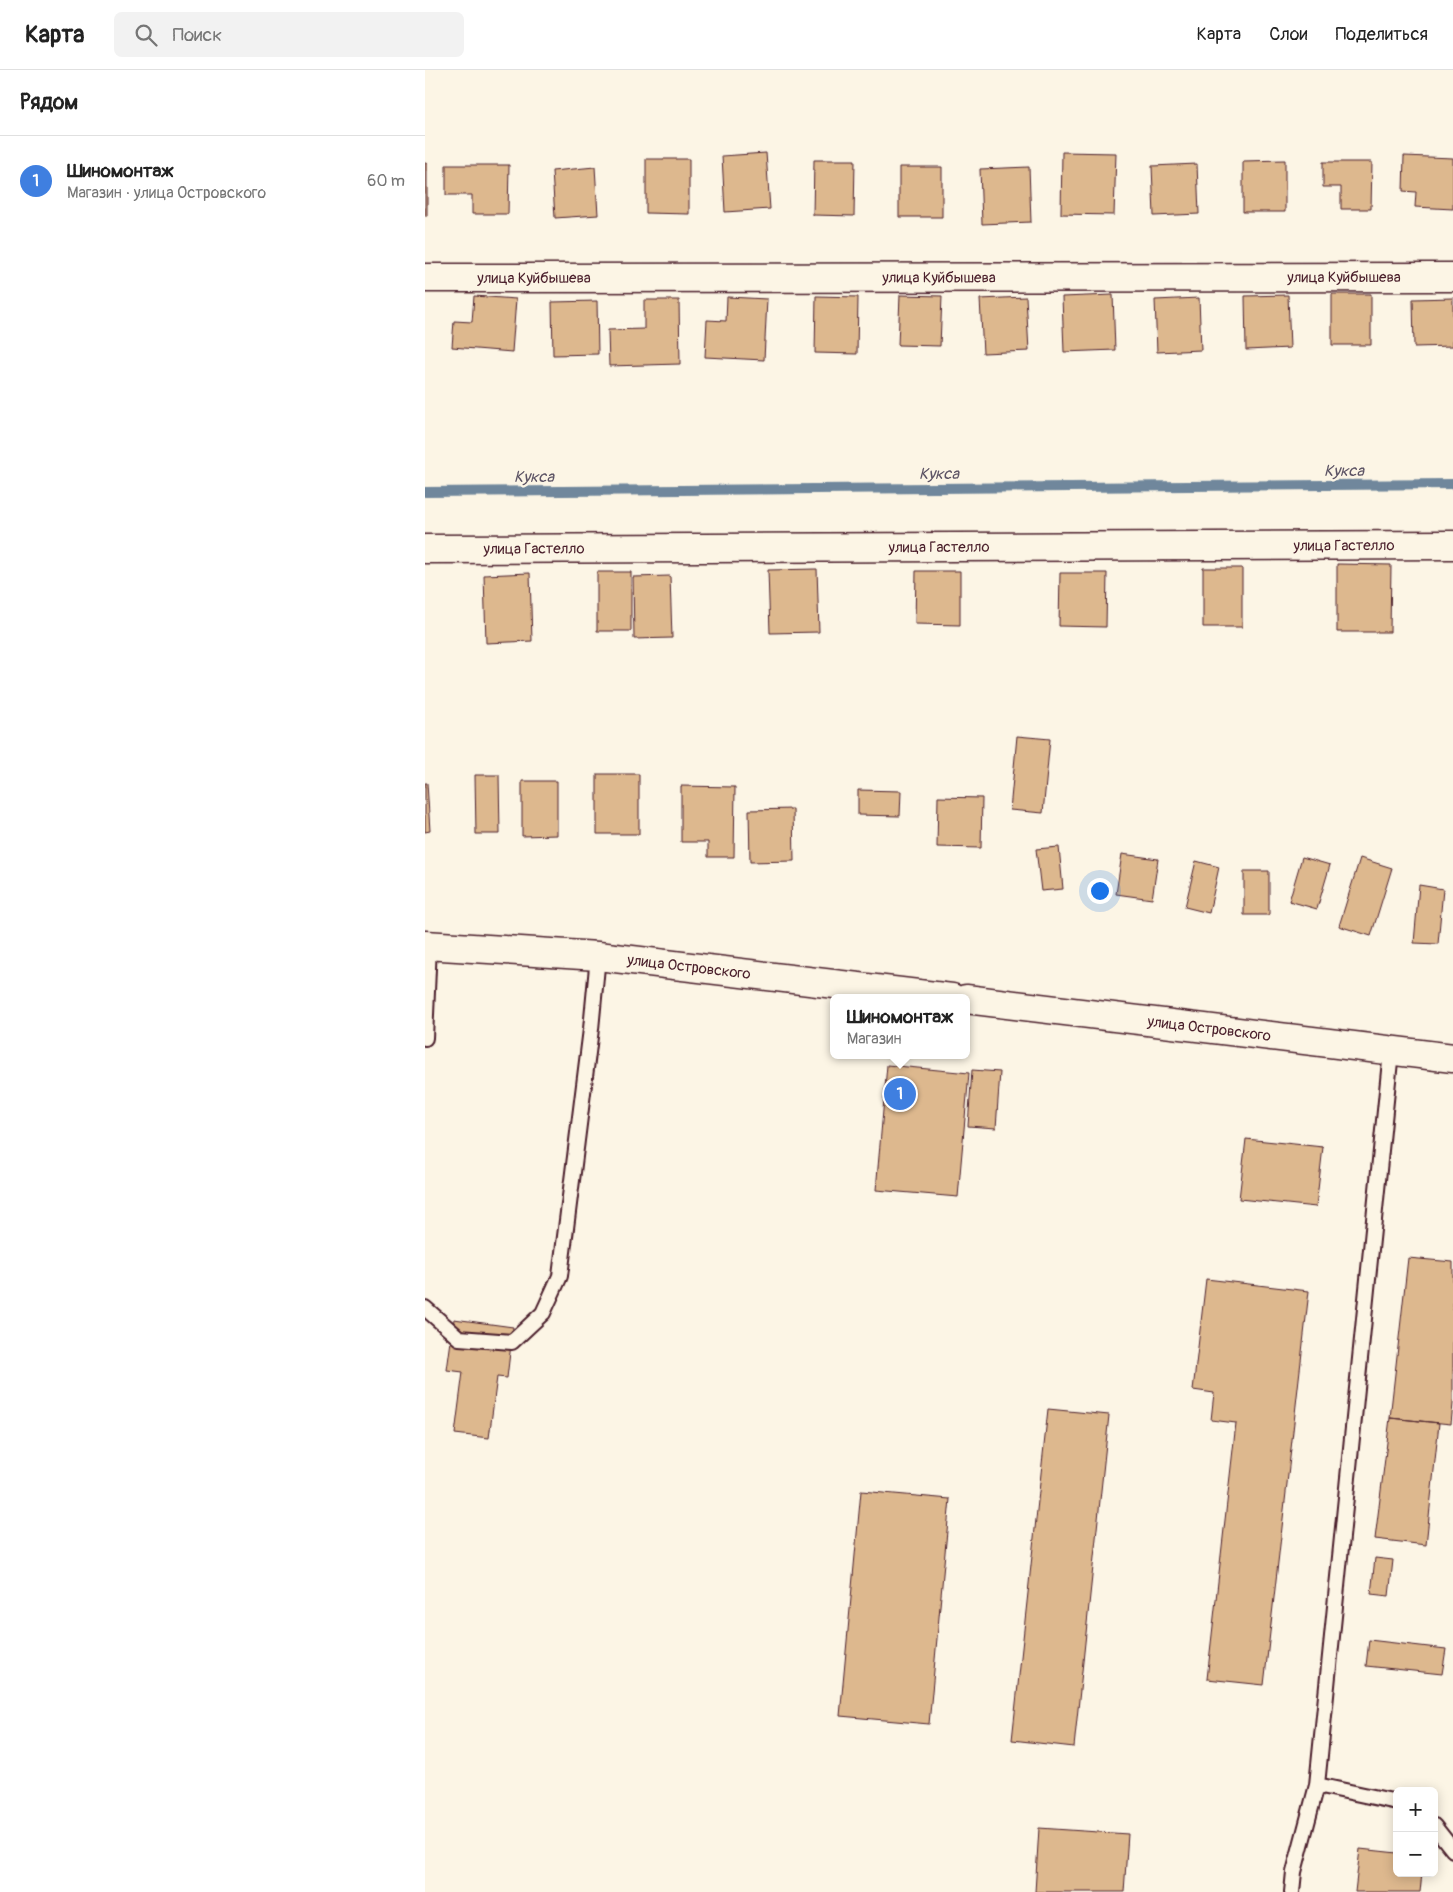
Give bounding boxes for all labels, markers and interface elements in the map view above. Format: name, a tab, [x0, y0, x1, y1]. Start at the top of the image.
search box	[114, 12, 464, 57]
text: Карта	[25, 20, 84, 49]
icon: search	[132, 21, 160, 49]
text: Поиск	[172, 23, 222, 47]
text: Карта	[1197, 23, 1241, 46]
text: Слои	[1269, 23, 1307, 46]
text: Поделиться	[1335, 23, 1428, 46]
text: Рядом	[20, 89, 78, 116]
text: Шиномонтаж	[67, 159, 173, 183]
text: 1	[33, 171, 39, 191]
text: 60 m	[367, 171, 405, 191]
text: Магазин · улица Островского	[67, 183, 266, 203]
street label: улица Куйбышева	[881, 268, 996, 288]
street label: улица Куйбышева	[1286, 268, 1401, 287]
street label: улица Куйбышева	[476, 269, 591, 288]
water label: Кукса	[1324, 461, 1365, 481]
water label: Кукса	[919, 464, 960, 484]
water label: Кукса	[514, 467, 555, 487]
street label: улица Гастелло	[1293, 536, 1394, 556]
street label: улица Гастелло	[888, 538, 989, 557]
street label: улица Гастелло	[483, 539, 584, 559]
your location	[1087, 878, 1113, 904]
street label: улица Островского	[625, 950, 752, 984]
popup	[830, 994, 970, 1059]
text: Шиномонтаж	[847, 1005, 953, 1029]
street label: улица Островского	[1145, 1012, 1272, 1046]
text: Магазин	[847, 1029, 901, 1049]
pin: 1	[884, 1075, 916, 1113]
map controls	[1393, 1787, 1438, 1877]
button: +	[1393, 1787, 1438, 1832]
button: −	[1393, 1832, 1438, 1877]

